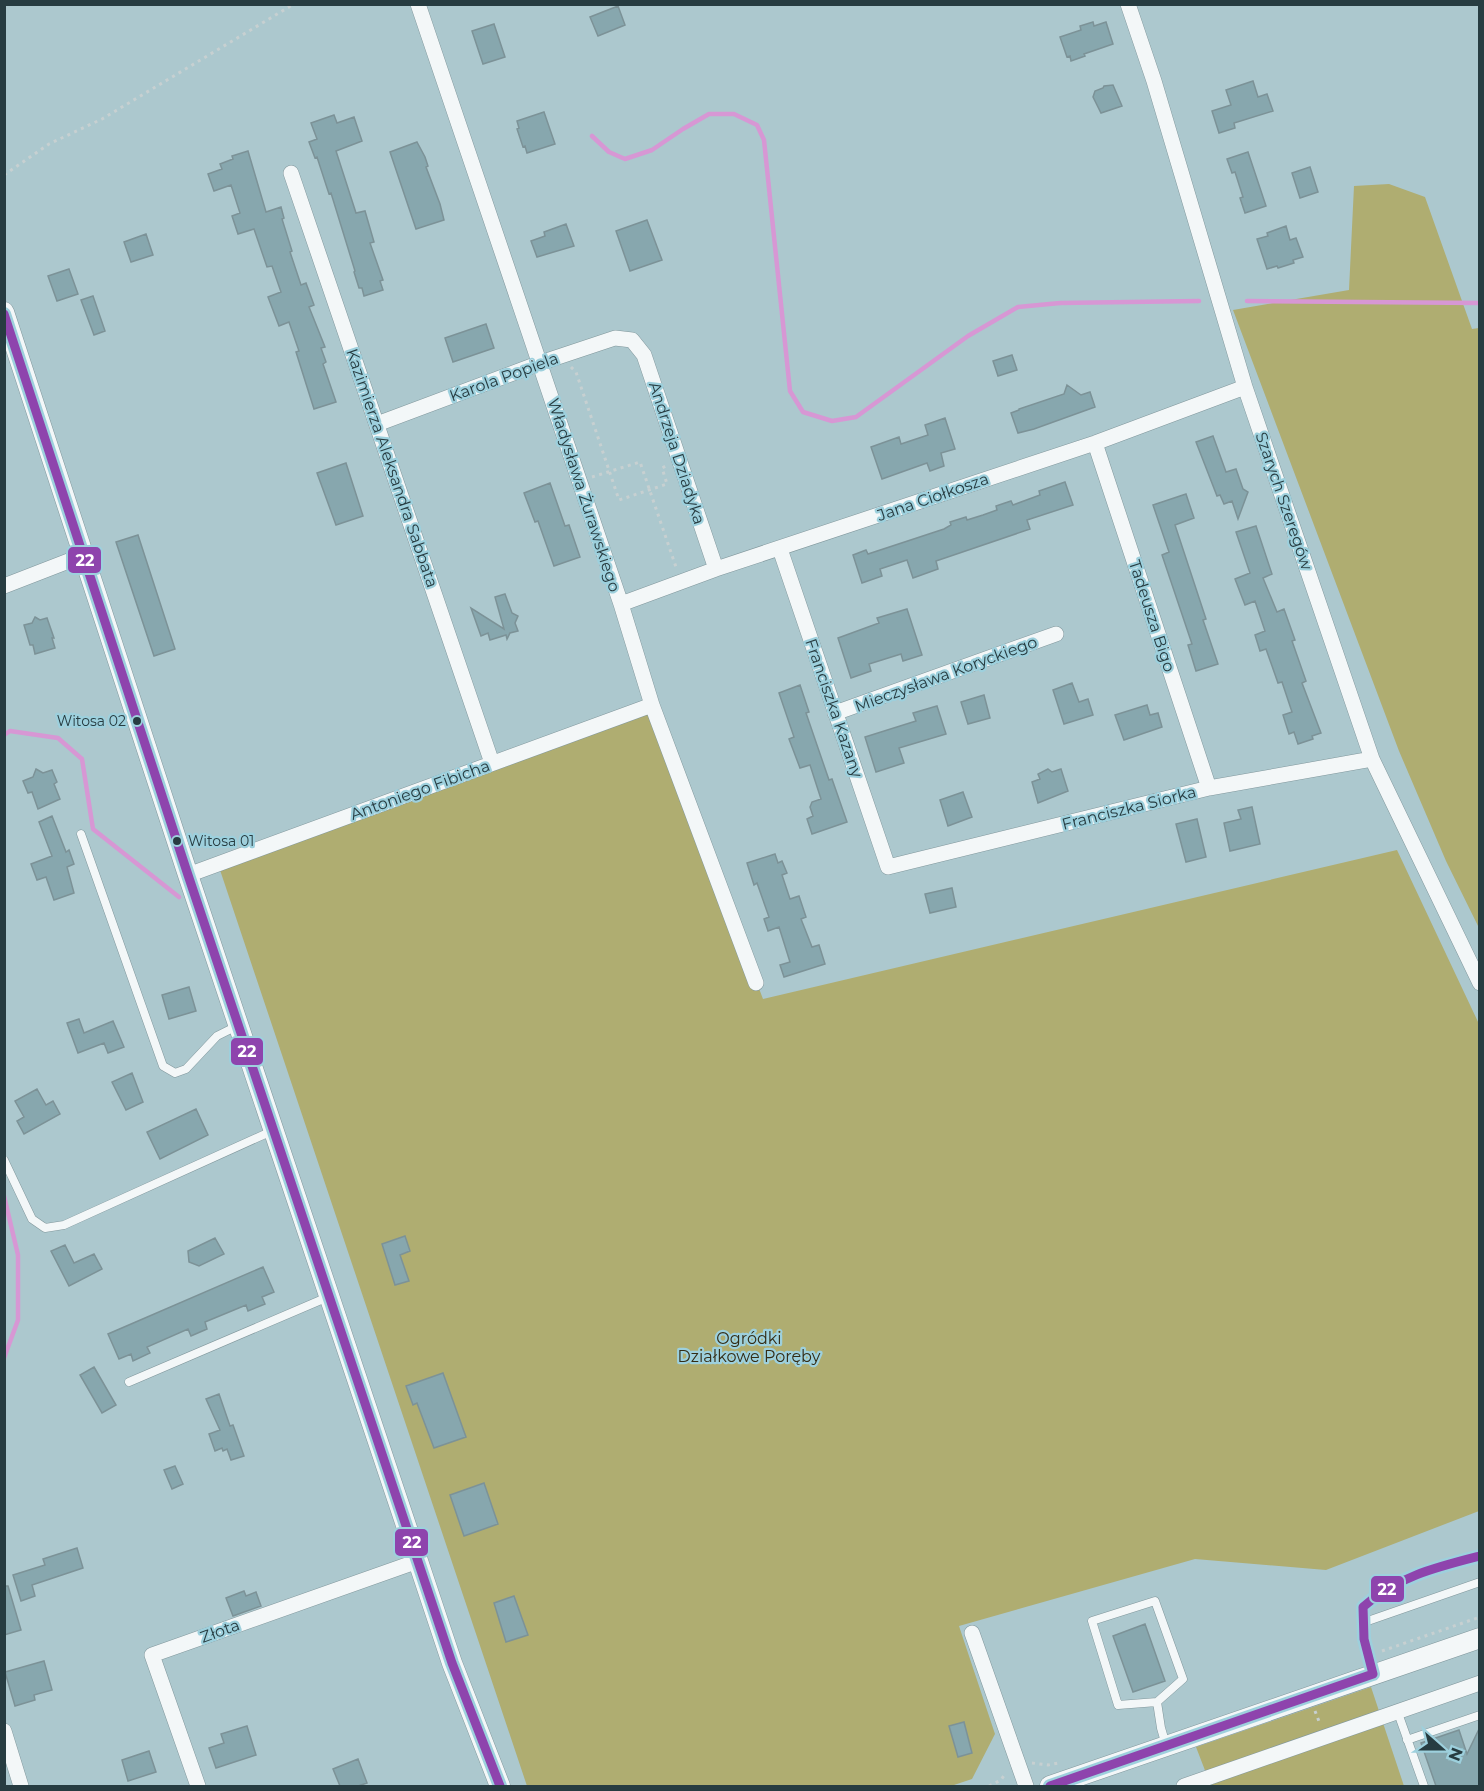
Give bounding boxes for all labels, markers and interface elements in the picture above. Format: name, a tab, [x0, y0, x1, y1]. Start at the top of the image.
street label: Kazimierza Aleksandra Sabbata	[342, 346, 442, 590]
street label: Karola Popiela	[447, 348, 561, 406]
street label: Andrzeja Dziadyka	[645, 379, 709, 527]
street label: Władysława Żurawskiego	[544, 396, 624, 594]
street label: Szarych Szeregów	[1252, 430, 1316, 572]
street label: Jana Ciołkosza	[874, 469, 991, 525]
line badge: 22	[67, 546, 102, 574]
text: 22	[76, 551, 94, 570]
street label: Tadeusza Bigo	[1125, 558, 1179, 674]
street label: Mieczysława Koryckiego	[852, 632, 1040, 716]
street label: Franciszka Kazany	[801, 636, 867, 780]
place label: Witosa 02	[57, 712, 126, 730]
marker: Witosa 02	[131, 715, 143, 727]
street label: Antoniego Fibicha	[348, 756, 492, 824]
street label: Franciszka Siorka	[1060, 782, 1198, 834]
place label: Witosa 01	[188, 832, 254, 850]
marker: Witosa 01	[171, 835, 183, 847]
line badge: 22	[230, 1037, 264, 1066]
text: 22	[238, 1042, 256, 1061]
park label: Ogródki Działkowe Poręby	[678, 1329, 821, 1366]
line badge: 22	[394, 1528, 429, 1557]
text: 22	[403, 1533, 421, 1552]
line badge: 22	[1370, 1575, 1405, 1603]
text: 22	[1378, 1580, 1396, 1599]
street label: Złota	[198, 1615, 242, 1647]
north arrow	[1412, 1719, 1472, 1779]
text: N	[1444, 1745, 1467, 1764]

